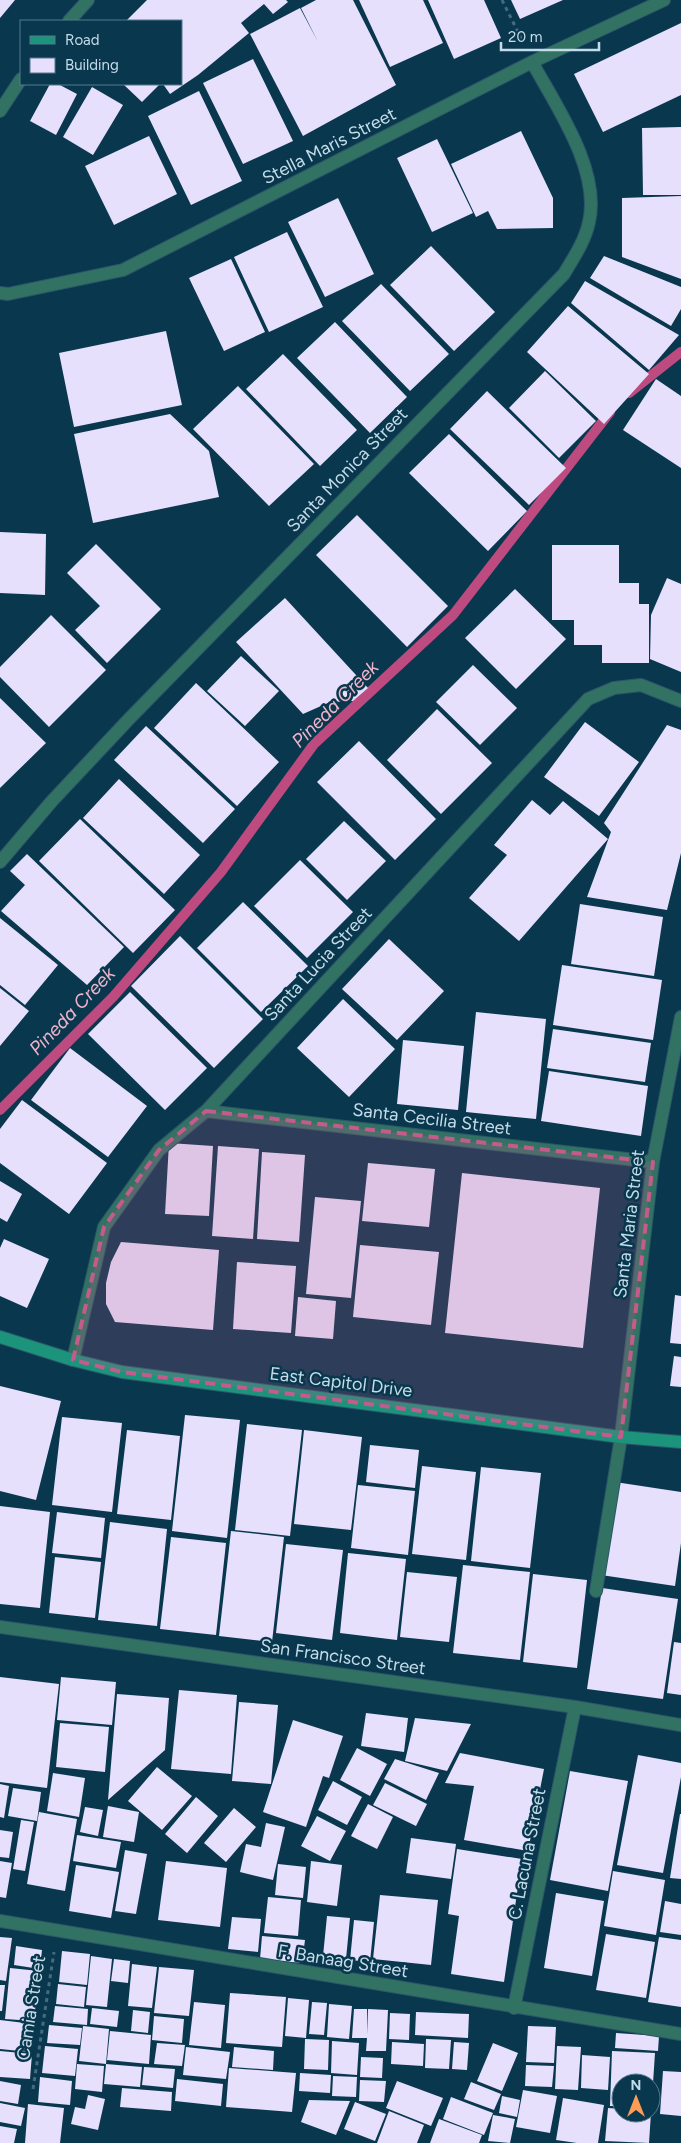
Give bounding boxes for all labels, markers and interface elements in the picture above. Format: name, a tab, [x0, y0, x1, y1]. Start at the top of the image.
legend	[20, 20, 182, 85]
scale bar	[501, 20, 598, 52]
text: 20 m	[508, 28, 542, 46]
text: Road	[65, 31, 100, 49]
text: Building	[65, 56, 119, 74]
street label: Stella Maris Street	[258, 103, 400, 189]
street label: Santa Monica Street	[282, 403, 412, 537]
water label: Pineda Creek	[287, 655, 384, 752]
street label: Santa Lucia Street	[259, 902, 377, 1026]
water label: Pineda Creek	[24, 962, 120, 1060]
street label: Santa Cecilia Street	[351, 1098, 513, 1140]
street label: Santa Maria Street	[609, 1148, 649, 1299]
street label: East Capitol Drive	[268, 1362, 414, 1402]
street label: San Francisco Street	[259, 1634, 427, 1680]
street label: C. Lacuna Street	[503, 1786, 551, 1922]
street label: F. Banaag Street	[276, 1940, 410, 1982]
street label: Camia Street	[12, 1954, 50, 2062]
north arrow	[611, 2073, 661, 2123]
text: N	[631, 2077, 641, 2094]

